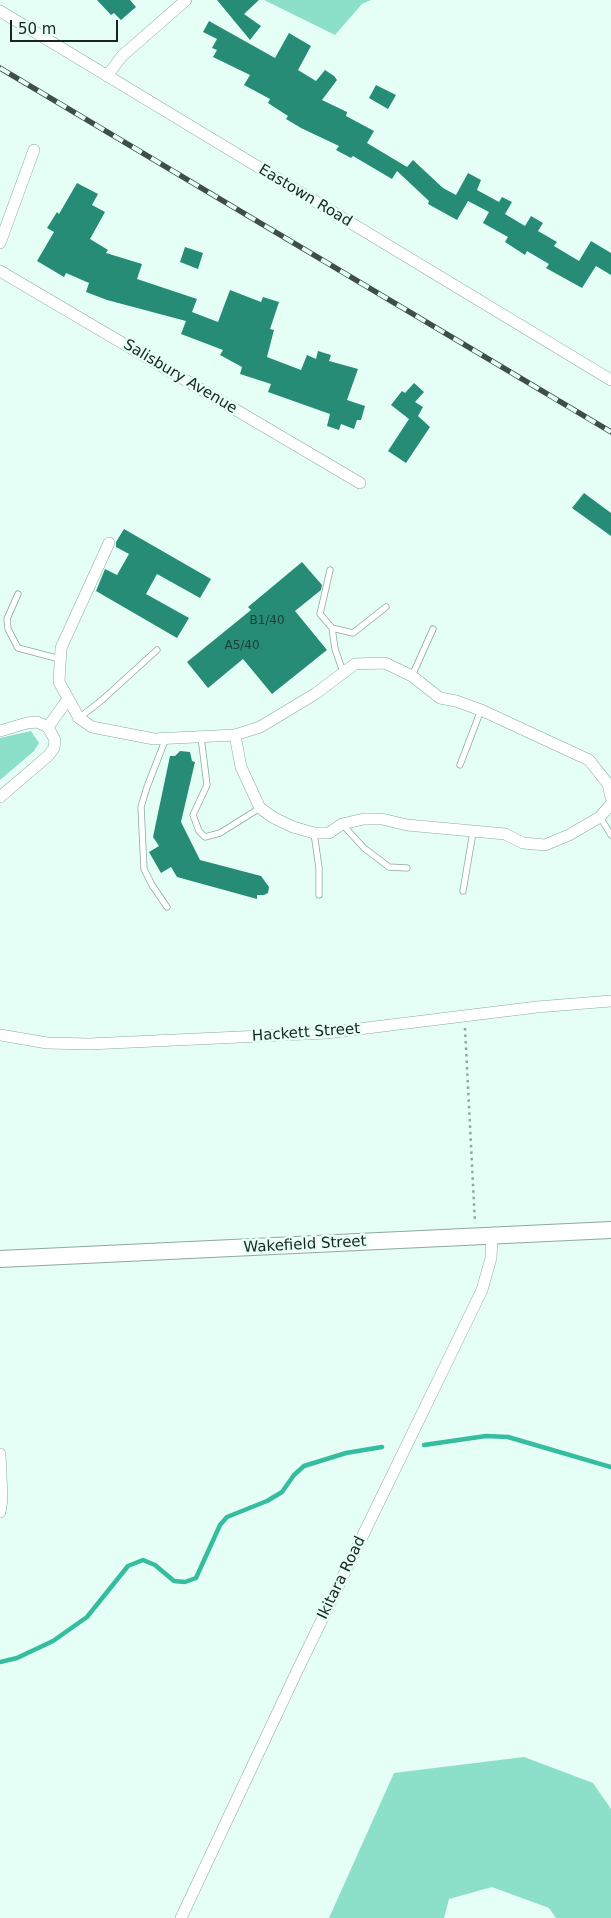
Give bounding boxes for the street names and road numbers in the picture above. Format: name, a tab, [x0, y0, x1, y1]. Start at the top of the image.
street label: Eastown Road	[255, 161, 355, 231]
street label: Salisbury Avenue	[120, 336, 240, 418]
street label: Hackett Street	[251, 1020, 361, 1046]
street label: Wakefield Street	[243, 1233, 367, 1257]
street label: Ikitara Road	[314, 1534, 370, 1622]

